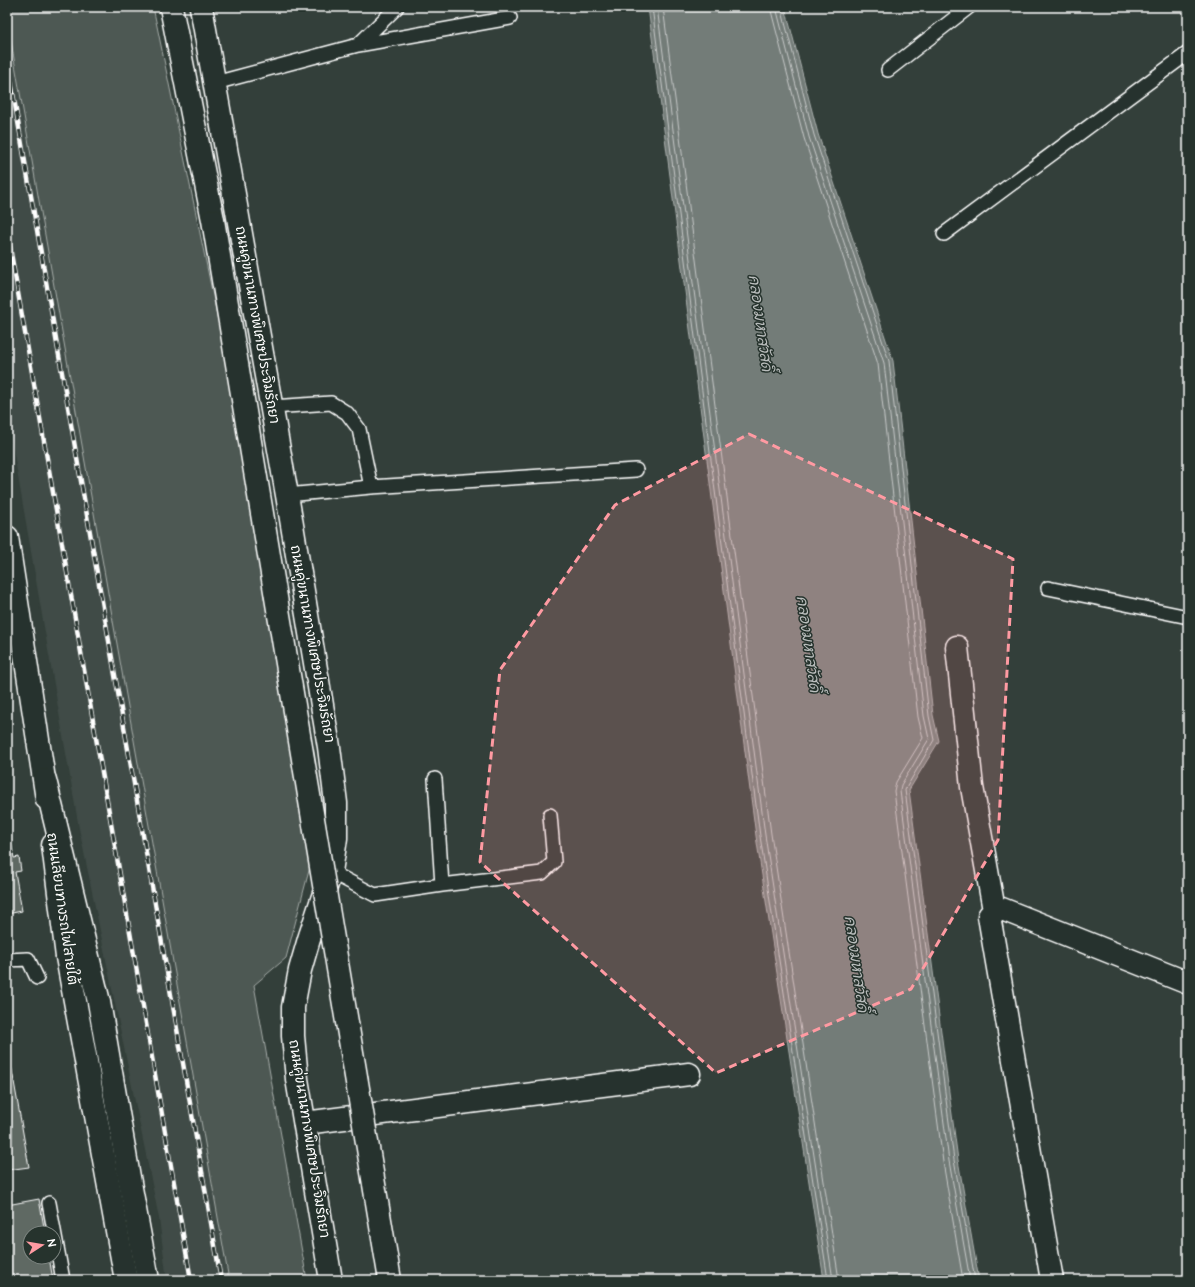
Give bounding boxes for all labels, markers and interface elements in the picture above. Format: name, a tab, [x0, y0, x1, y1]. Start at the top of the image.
street label: ถนนคู่ขนานทางพิเศษประจิมรัถยา	[230, 225, 284, 425]
water label: คลองมหาสวัสดิ์	[743, 273, 781, 377]
street label: ถนนคู่ขนานทางพิเศษประจิมรัถยา	[285, 544, 339, 744]
water label: คลองมหาสวัสดิ์	[791, 594, 829, 698]
street label: ถนนเลียบทางรถไฟสายใต้	[41, 832, 83, 986]
water label: คลองมหาสวัสดิ์	[839, 914, 877, 1018]
street label: ถนนคู่ขนานทางพิเศษประจิมรัถยา	[283, 1038, 335, 1240]
north arrow	[22, 1225, 62, 1265]
text: N	[43, 1238, 59, 1248]

